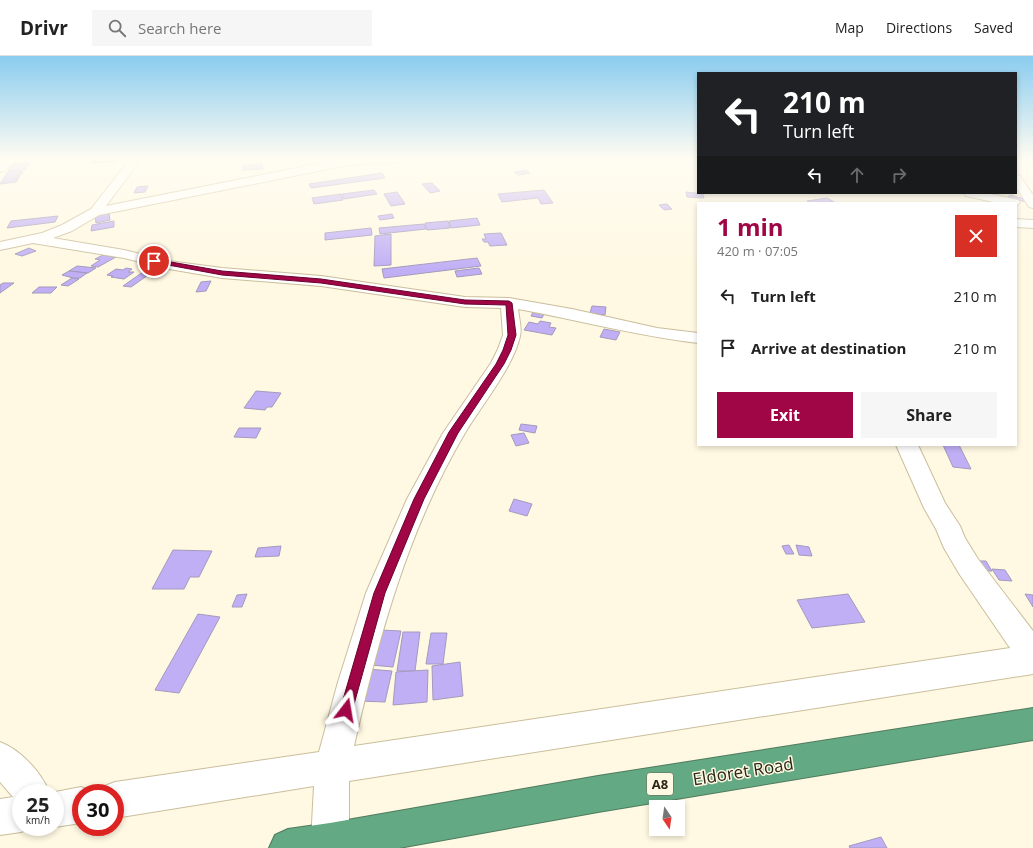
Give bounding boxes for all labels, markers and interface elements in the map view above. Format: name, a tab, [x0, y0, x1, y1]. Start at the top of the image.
search box	[92, 10, 372, 46]
text: Drivr	[20, 15, 68, 41]
icon: search	[106, 17, 128, 39]
text: Search here	[138, 18, 222, 38]
text: Map	[835, 18, 864, 37]
text: Directions	[886, 18, 952, 37]
text: Saved	[974, 18, 1013, 37]
text: 210 m	[783, 83, 866, 121]
icon: left	[717, 88, 769, 140]
text: Turn left	[783, 119, 854, 143]
icon: left	[804, 164, 826, 186]
icon: ahead	[846, 164, 868, 186]
icon: right	[888, 164, 910, 186]
text: 1 min	[717, 210, 784, 243]
button: close	[955, 215, 997, 257]
text: 420 m · 07:05	[717, 242, 798, 260]
pin	[137, 244, 171, 278]
icon: arrive	[143, 250, 165, 272]
icon: left	[717, 285, 739, 307]
text: Turn left	[751, 286, 816, 306]
text: 210 m	[953, 286, 997, 306]
icon: arrive	[717, 337, 739, 359]
text: Arrive at destination	[751, 338, 906, 358]
text: 210 m	[953, 338, 997, 358]
button: Exit	[717, 392, 853, 438]
button: Share	[861, 392, 997, 438]
position arrow	[325, 689, 367, 731]
street label: Eldoret Road	[691, 752, 795, 790]
road number: A8	[647, 773, 673, 795]
speed limit sign: 30	[72, 784, 124, 836]
text: 25	[27, 791, 49, 818]
north arrow	[649, 800, 685, 836]
map controls	[649, 800, 685, 836]
text: km/h	[26, 813, 50, 827]

